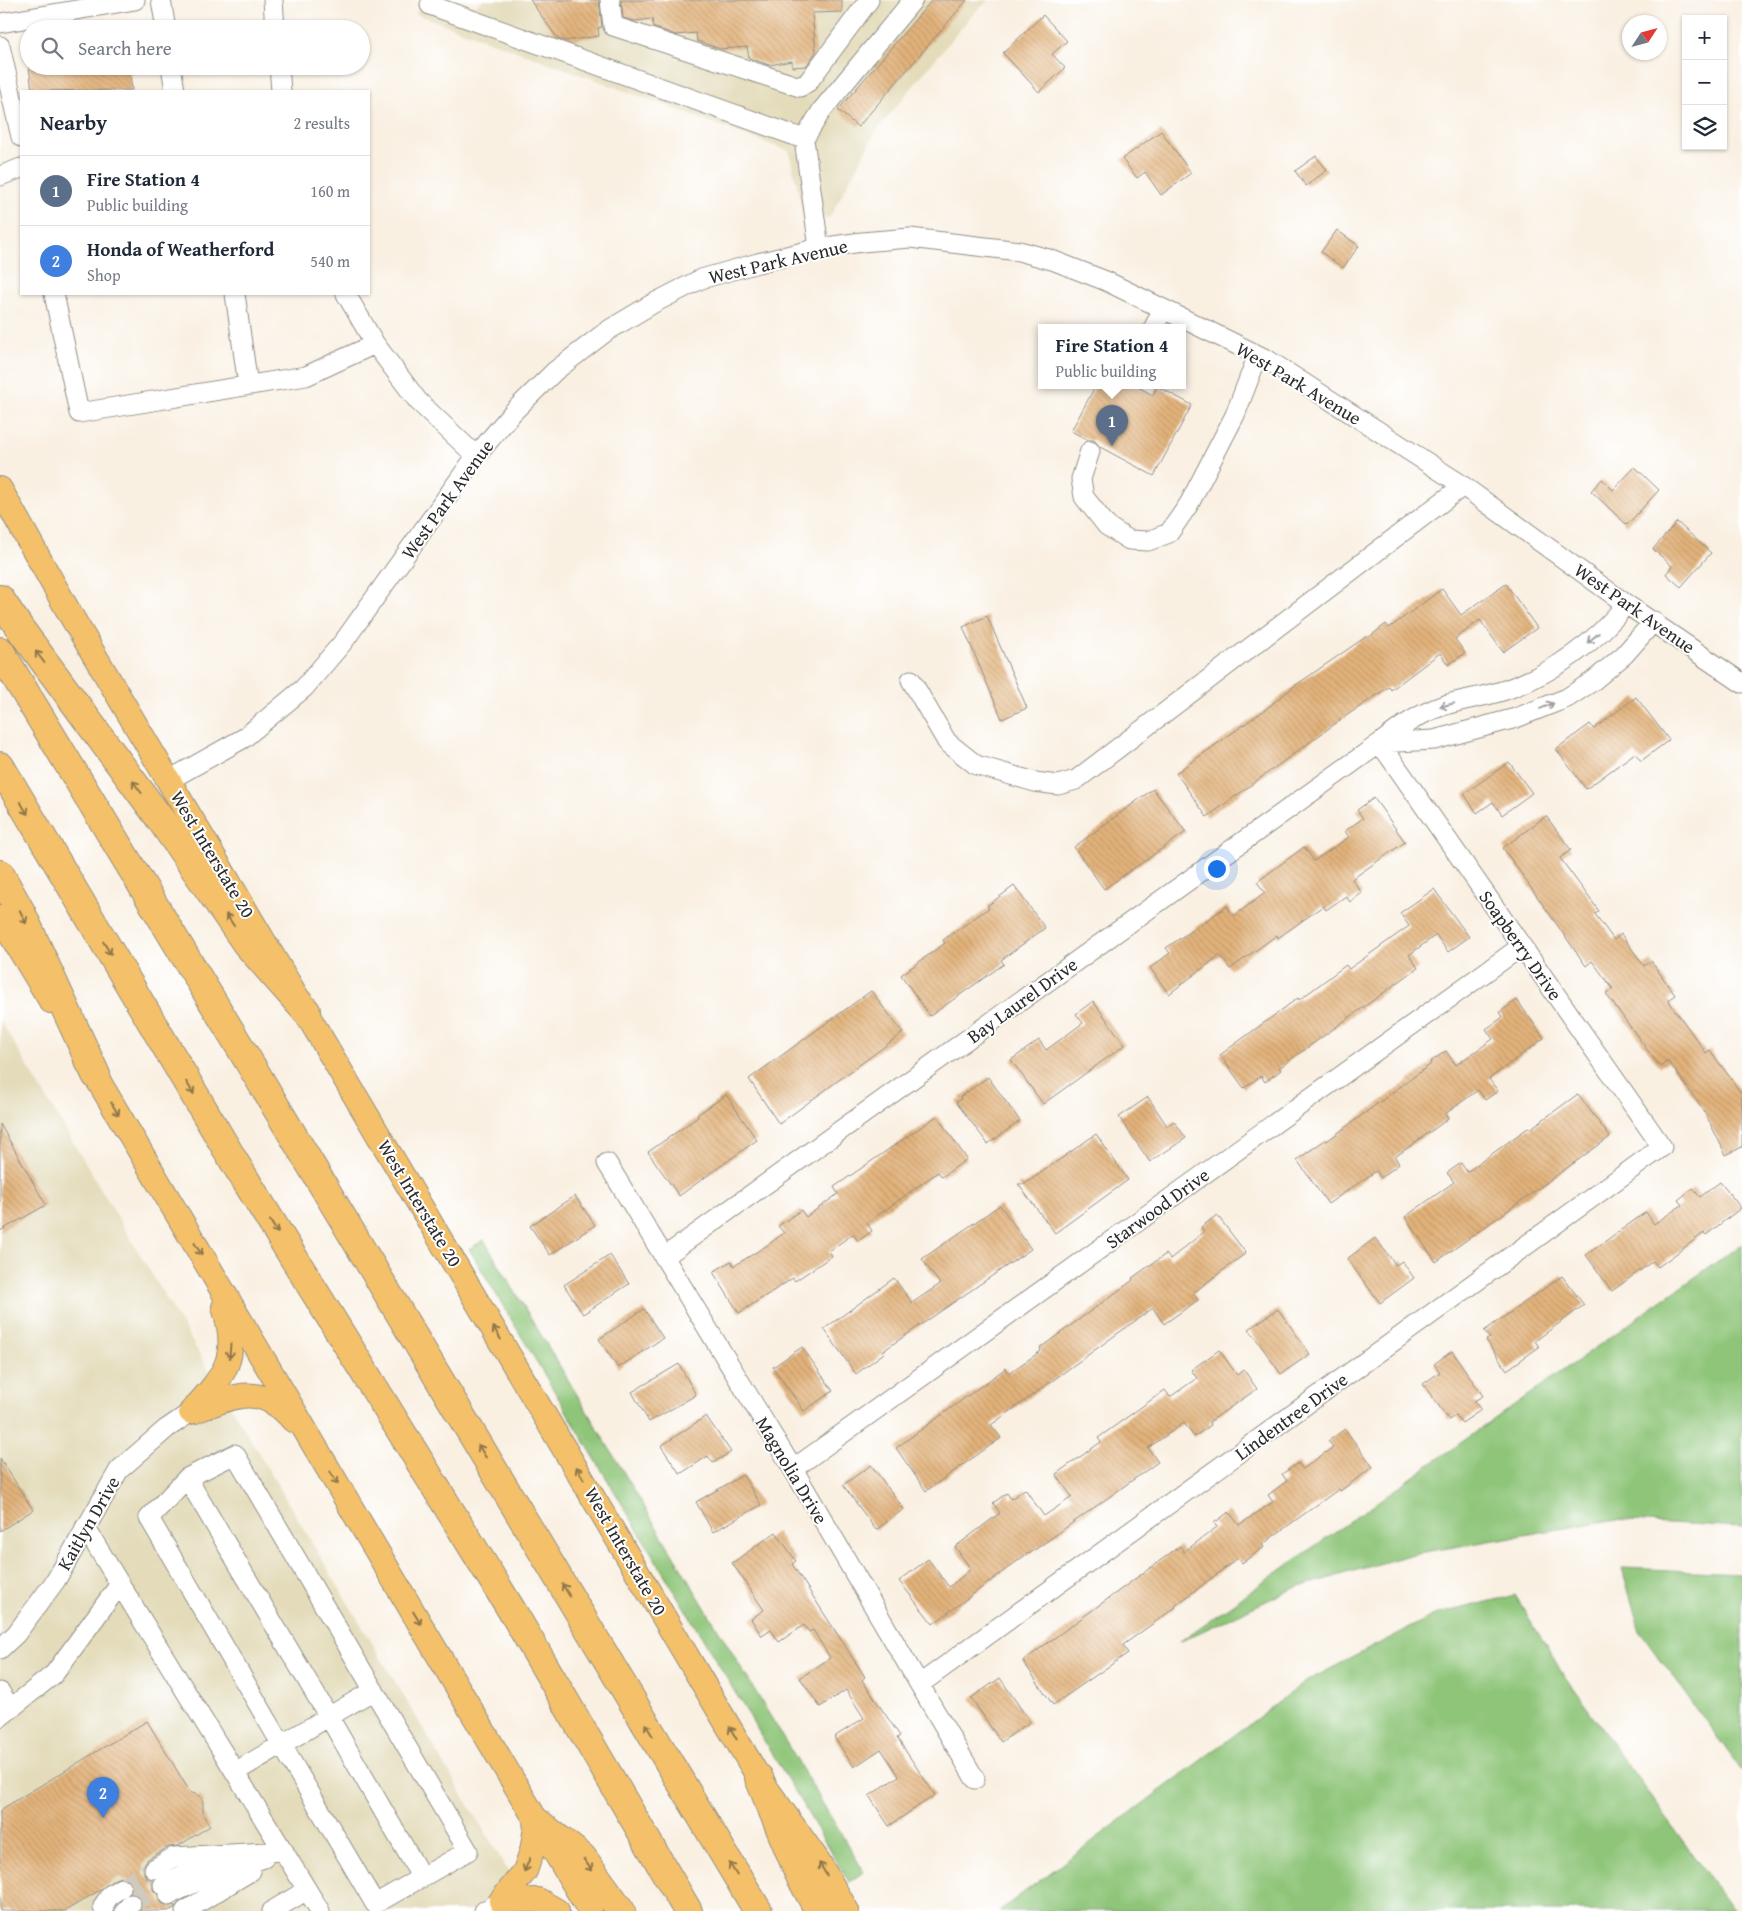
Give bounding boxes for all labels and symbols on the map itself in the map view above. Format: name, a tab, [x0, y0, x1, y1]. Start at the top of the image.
north arrow	[1622, 15, 1667, 60]
street label: West Park Avenue	[706, 231, 850, 291]
street label: West Park Avenue	[1231, 334, 1367, 432]
pin: 1	[1096, 405, 1128, 446]
street label: West Park Avenue	[394, 433, 500, 565]
street label: West Park Avenue	[1569, 556, 1701, 660]
one-way arrow	[1586, 633, 1599, 644]
one-way arrow	[35, 651, 46, 664]
one-way arrow	[1539, 700, 1554, 710]
one-way arrow	[1439, 701, 1455, 710]
one-way arrow	[132, 780, 142, 794]
street label: West Interstate 20	[164, 785, 262, 923]
one-way arrow	[20, 801, 30, 815]
your location	[1204, 856, 1230, 882]
street label: Soapberry Drive	[1473, 884, 1569, 1006]
one-way arrow	[18, 910, 28, 925]
one-way arrow	[225, 913, 235, 927]
one-way arrow	[103, 941, 113, 955]
street label: Bay Laurel Drive	[961, 950, 1083, 1050]
one-way arrow	[186, 1080, 195, 1095]
one-way arrow	[111, 1101, 121, 1115]
street label: West Interstate 20	[371, 1134, 469, 1272]
street label: Starwood Drive	[1099, 1161, 1215, 1255]
one-way arrow	[269, 1220, 279, 1234]
one-way arrow	[193, 1241, 203, 1255]
one-way arrow	[491, 1326, 501, 1341]
one-way arrow	[225, 1342, 234, 1358]
street label: Lindentree Drive	[1229, 1365, 1353, 1467]
street label: Magnolia Drive	[749, 1411, 835, 1529]
one-way arrow	[477, 1445, 487, 1459]
one-way arrow	[574, 1466, 584, 1480]
street label: Kaitlyn Drive	[50, 1471, 126, 1575]
one-way arrow	[330, 1471, 340, 1485]
street label: West Interstate 20	[578, 1482, 674, 1620]
one-way arrow	[560, 1584, 570, 1598]
one-way arrow	[412, 1611, 422, 1626]
one-way arrow	[644, 1723, 654, 1737]
one-way arrow	[728, 1727, 738, 1741]
pin: 2	[87, 1777, 119, 1818]
one-way arrow	[521, 1857, 531, 1872]
one-way arrow	[582, 1858, 593, 1871]
one-way arrow	[817, 1862, 827, 1877]
one-way arrow	[727, 1863, 737, 1877]

